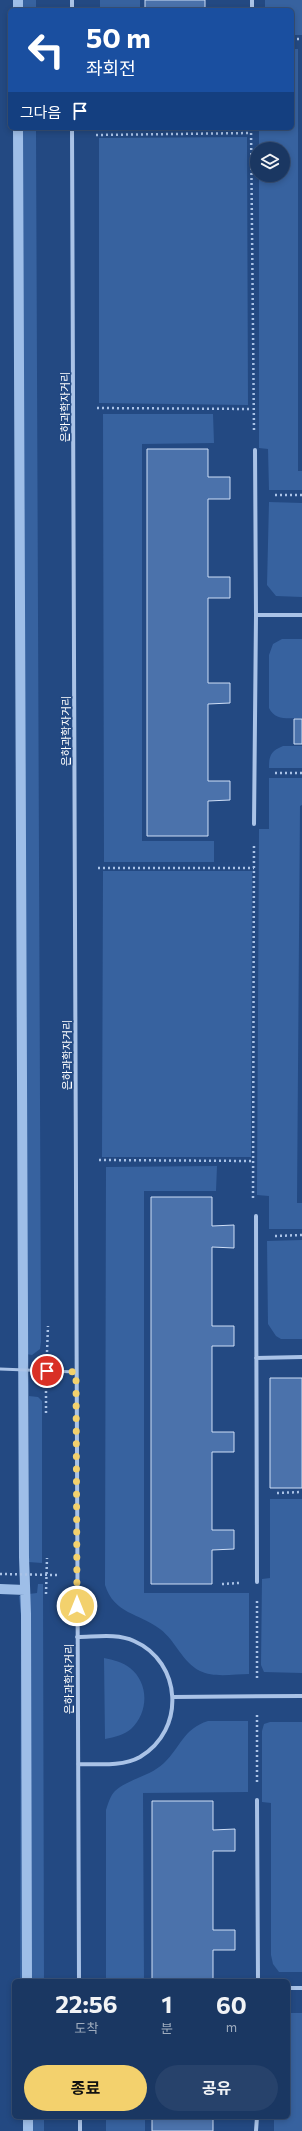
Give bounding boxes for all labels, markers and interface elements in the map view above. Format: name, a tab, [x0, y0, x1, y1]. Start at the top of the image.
text: 50 m	[86, 20, 151, 54]
icon: left	[20, 24, 72, 76]
text: 좌회전	[86, 57, 136, 79]
icon: arrive	[69, 100, 91, 122]
text: 그다음	[20, 103, 61, 121]
map controls	[250, 142, 290, 182]
button: layers	[250, 142, 290, 182]
street label: 은하과학자거리	[58, 372, 71, 442]
street label: 은하과학자거리	[59, 696, 72, 766]
street label: 은하과학자거리	[60, 1020, 73, 1090]
pin	[30, 1354, 64, 1388]
icon: arrive	[36, 1360, 58, 1382]
position arrow	[56, 1585, 98, 1627]
street label: 은하과학자거리	[62, 1644, 75, 1714]
text: 22:56	[55, 1989, 118, 2018]
text: 1	[161, 1989, 172, 2018]
text: 60	[216, 1990, 247, 2019]
text: m	[226, 2019, 237, 2035]
text: 도착	[74, 2020, 98, 2036]
text: 분	[161, 2020, 173, 2036]
button: 종료	[24, 2065, 147, 2111]
button: 공유	[155, 2065, 278, 2111]

